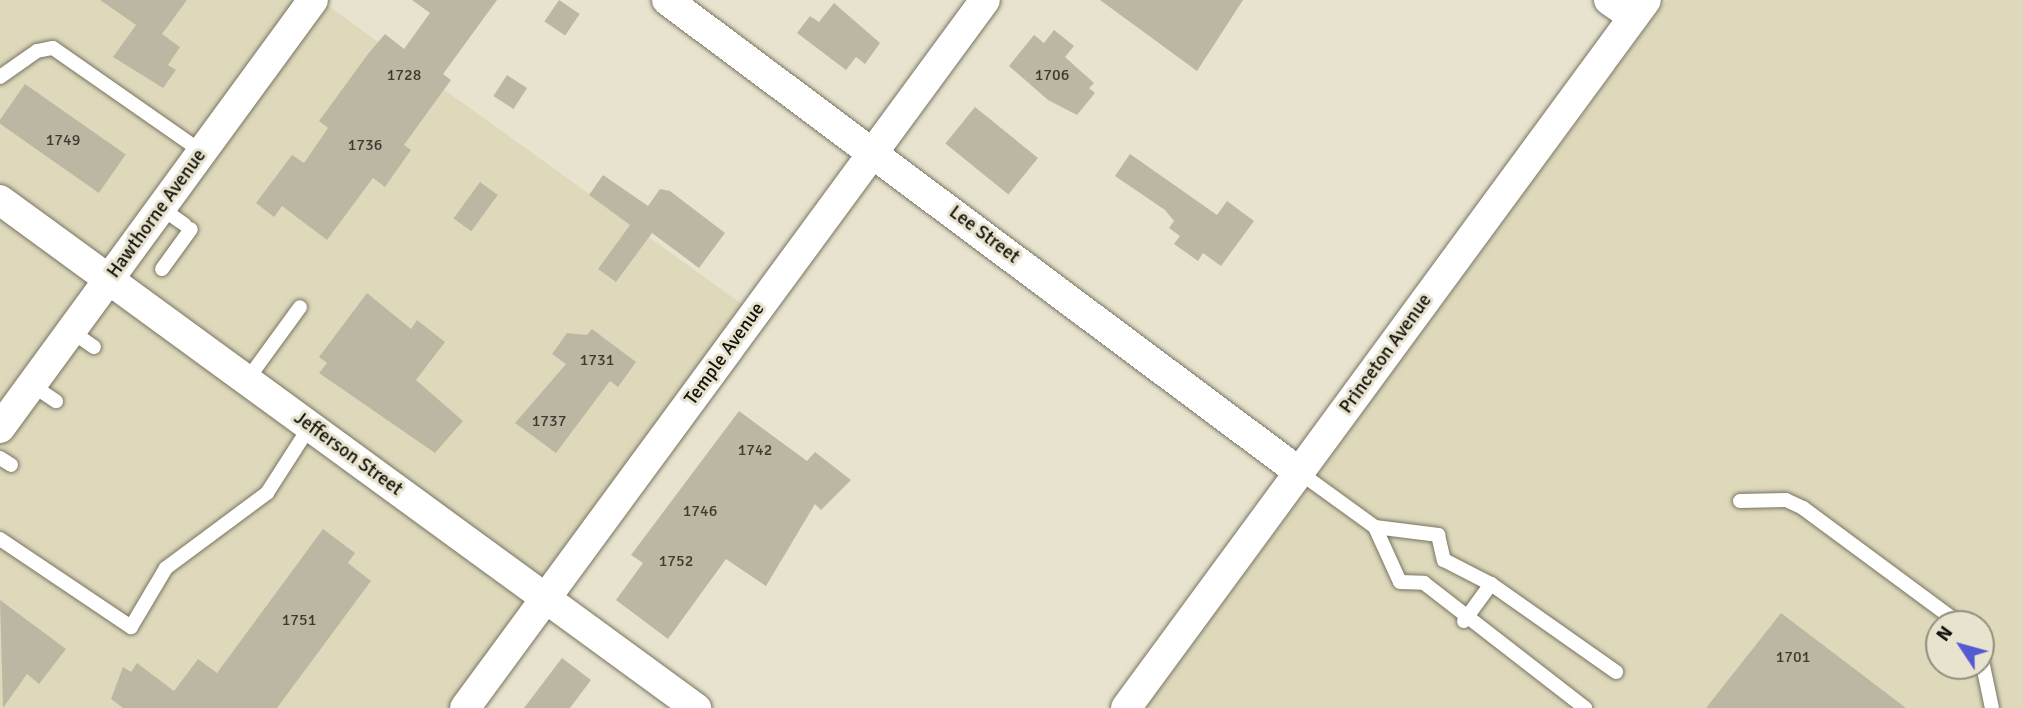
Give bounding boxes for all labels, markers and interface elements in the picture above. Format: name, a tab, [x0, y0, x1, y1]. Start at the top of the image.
house number: 1728	[387, 65, 421, 85]
house number: 1706	[1035, 65, 1069, 85]
house number: 1749	[46, 130, 80, 150]
house number: 1736	[348, 135, 382, 155]
street label: Hawthorne Avenue	[103, 145, 211, 283]
street label: Lee Street	[944, 201, 1024, 269]
street label: Princeton Avenue	[1335, 290, 1437, 418]
street label: Temple Avenue	[680, 298, 770, 410]
house number: 1731	[580, 350, 614, 370]
street label: Jefferson Street	[289, 407, 407, 501]
house number: 1737	[532, 411, 566, 431]
house number: 1742	[738, 440, 772, 460]
house number: 1746	[683, 501, 717, 521]
house number: 1752	[659, 551, 693, 571]
house number: 1751	[282, 610, 316, 630]
north arrow	[1925, 610, 1995, 680]
text: N	[1931, 621, 1958, 646]
house number: 1701	[1776, 647, 1810, 667]

